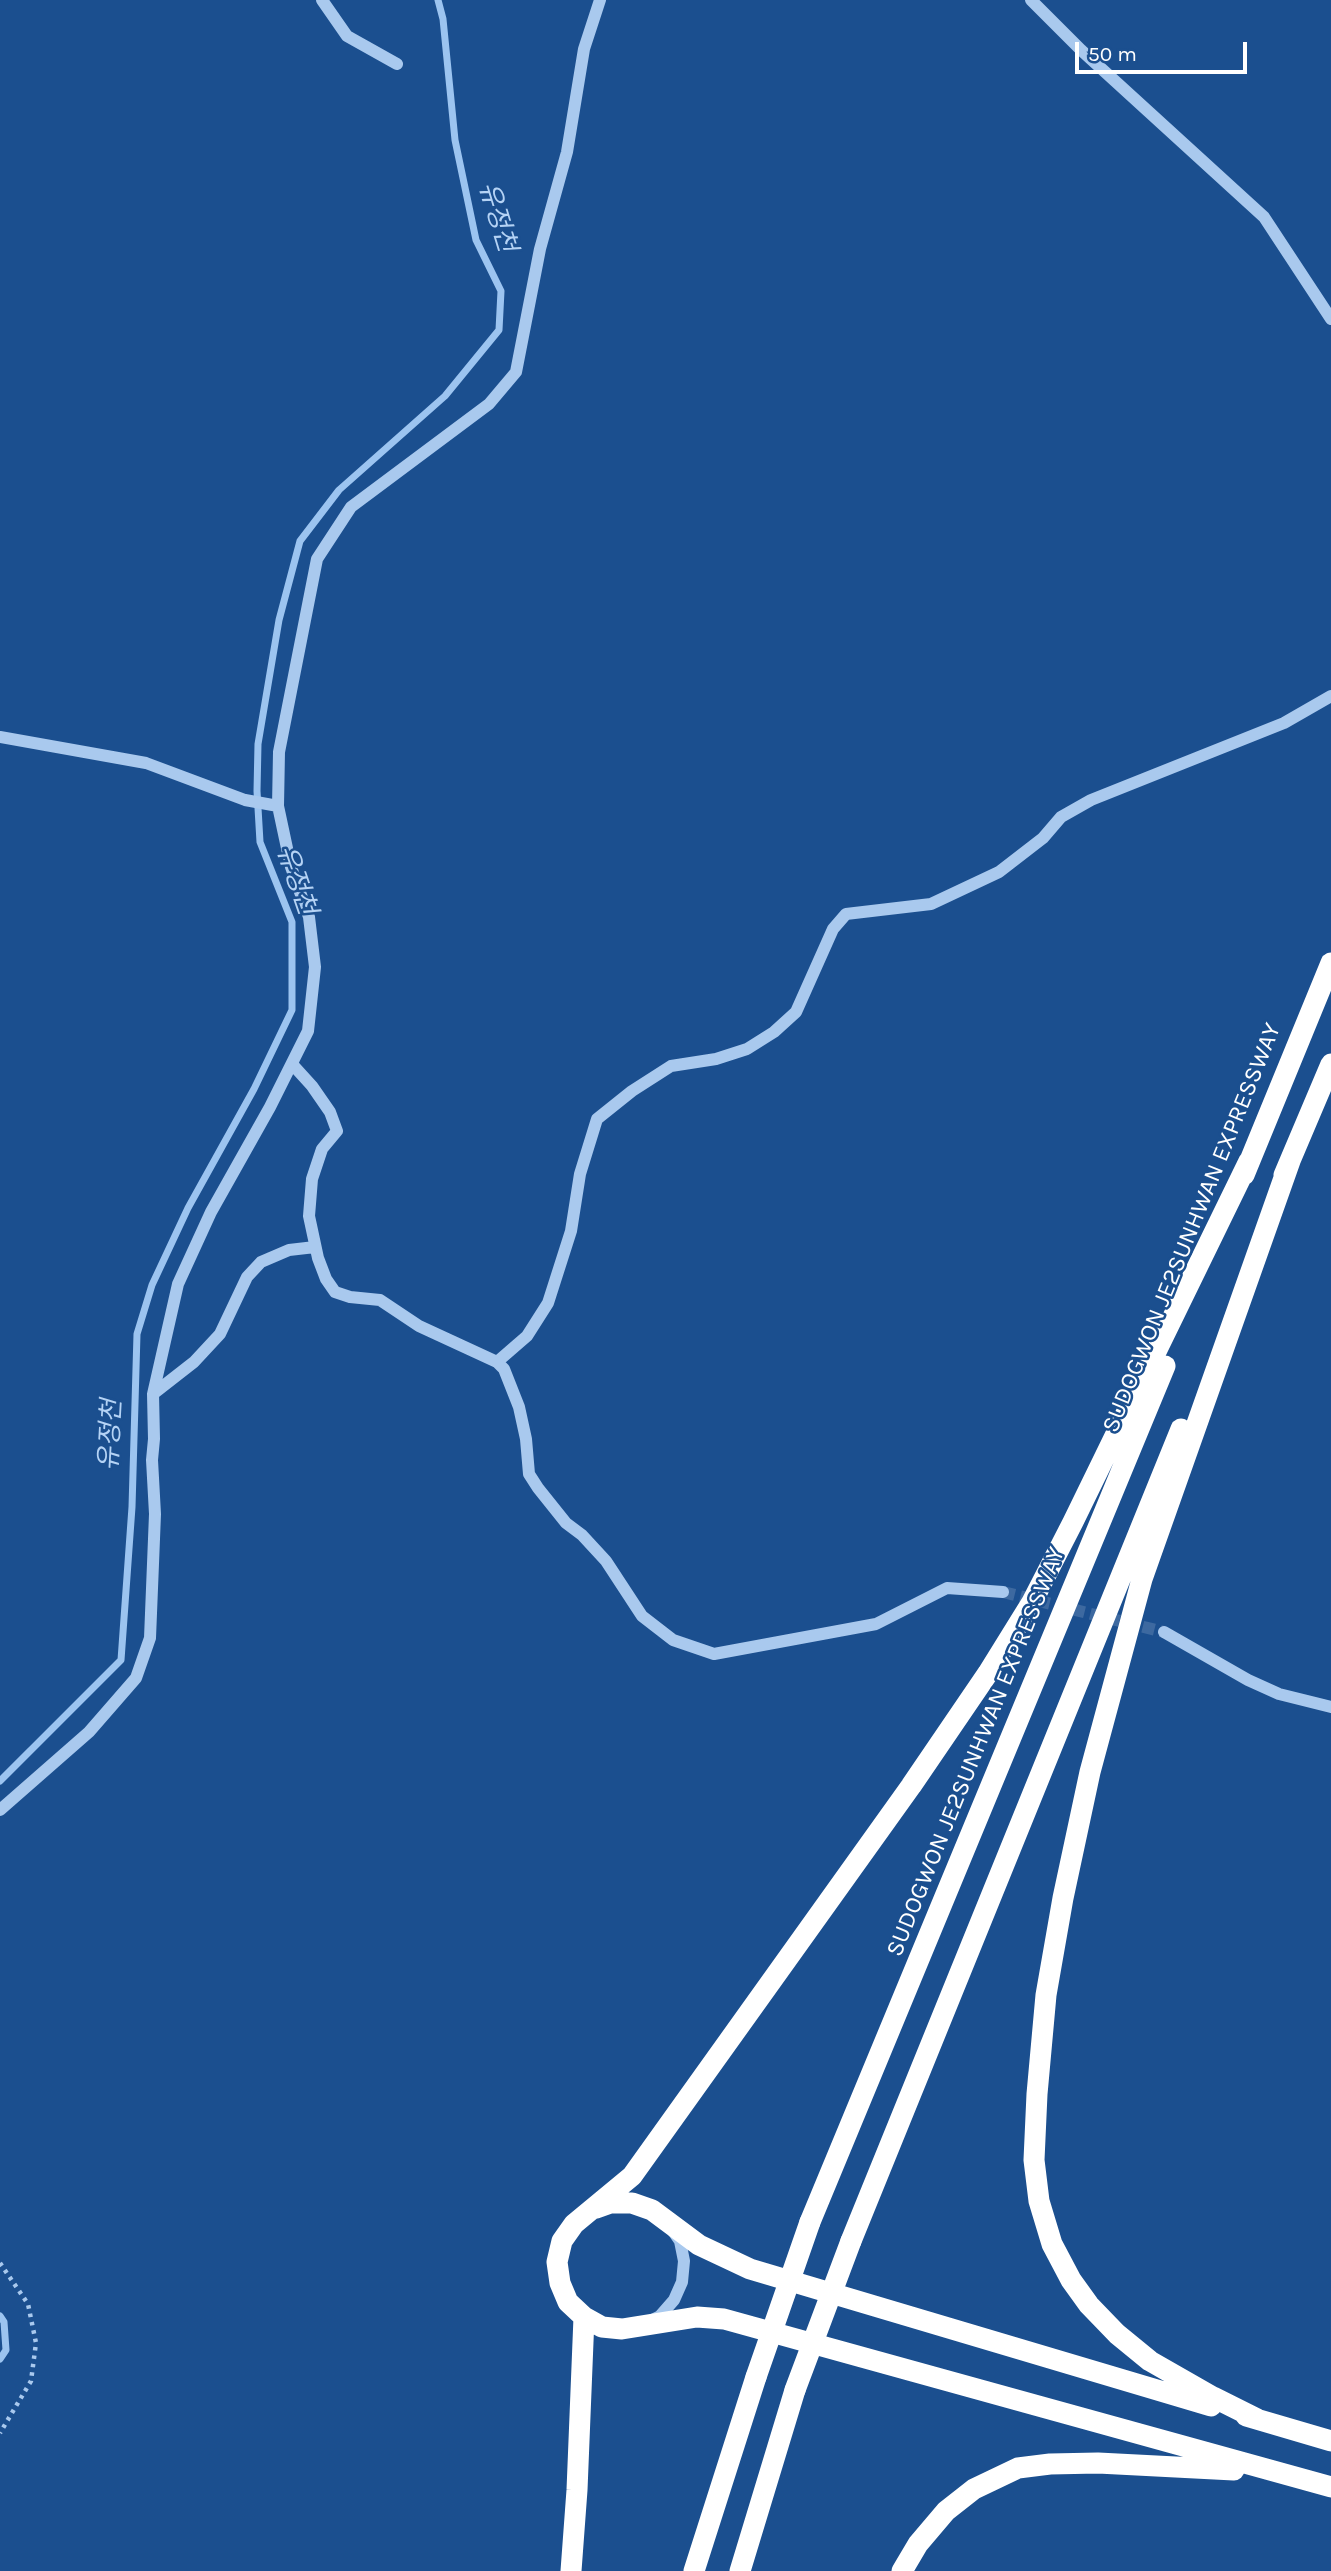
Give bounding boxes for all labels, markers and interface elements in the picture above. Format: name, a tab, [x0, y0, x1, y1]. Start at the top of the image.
scale bar	[1079, 28, 1250, 72]
text: 50 m	[1088, 42, 1137, 66]
water label: 유정천	[472, 178, 522, 256]
water label: 유정천	[270, 841, 322, 919]
street label: SUDOGWON JE2SUNHWAN EXPRESSWAY	[1096, 1019, 1288, 1437]
water label: 유정천	[94, 1398, 128, 1472]
street label: SUDOGWON JE2SUNHWAN EXPRESSWAY	[880, 1543, 1072, 1961]

